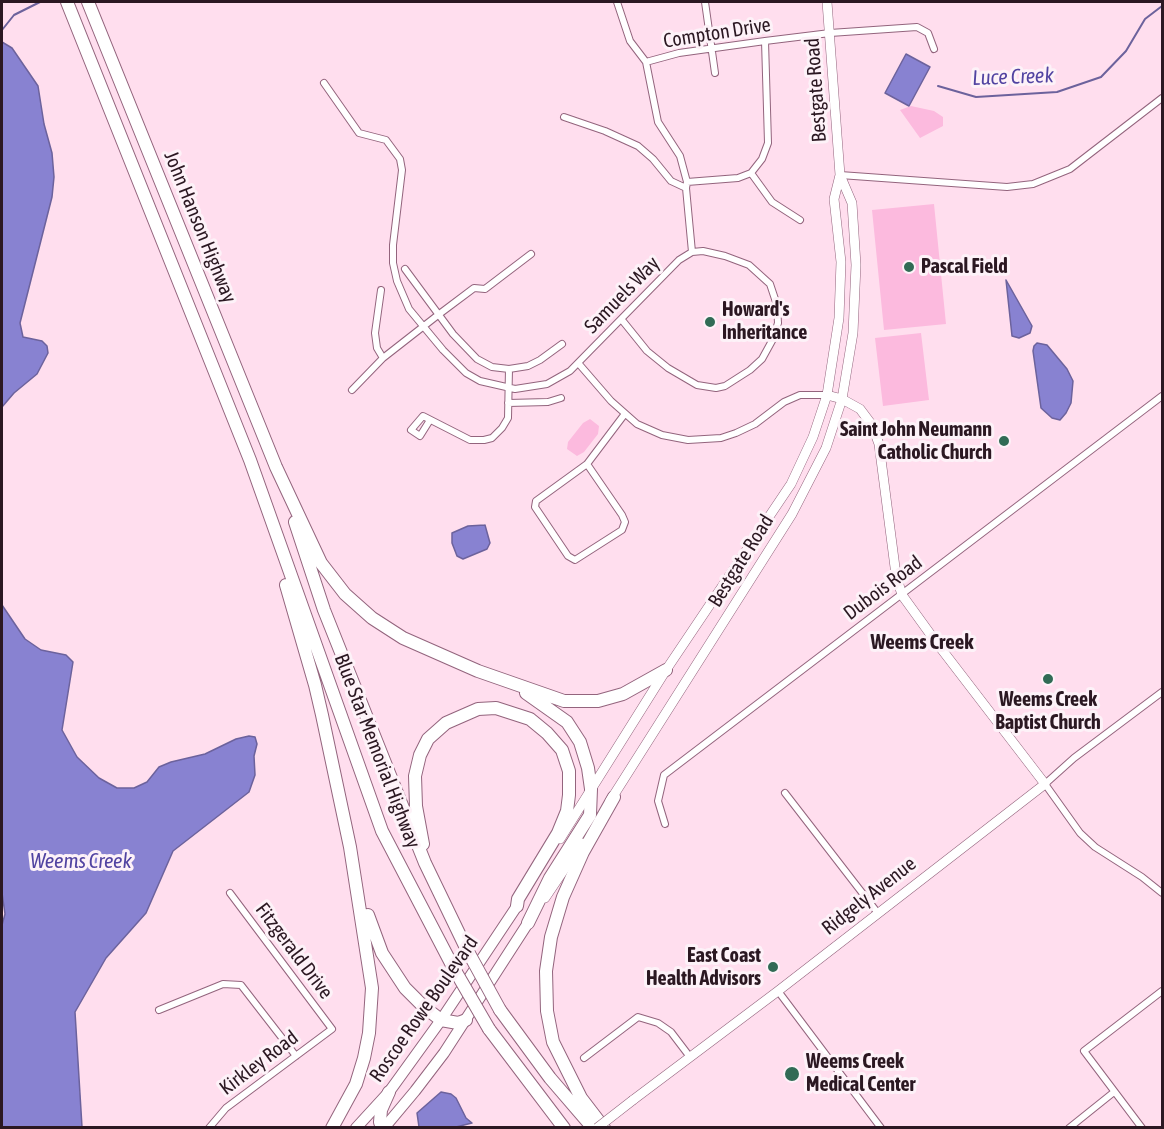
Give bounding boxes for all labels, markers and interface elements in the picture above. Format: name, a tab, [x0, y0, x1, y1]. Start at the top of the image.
street label: Compton Drive	[662, 13, 772, 53]
street label: Bestgate Road	[800, 37, 832, 143]
water label: Luce Creek	[972, 63, 1054, 91]
street label: John Hanson Highway	[159, 148, 241, 306]
street label: Samuels Way	[580, 252, 664, 338]
place label: Pascal Field	[921, 255, 1008, 279]
marker: Pascal Field	[902, 260, 916, 274]
place label: Howard's Inheritance	[722, 298, 807, 345]
marker: Howard's Inheritance	[703, 315, 717, 329]
place label: Saint John Neumann Catholic Church	[840, 418, 992, 465]
marker: Saint John Neumann Catholic Church	[997, 434, 1011, 448]
street label: Bestgate Road	[703, 510, 779, 612]
street label: Dubois Road	[839, 551, 927, 625]
district label: Weems Creek	[871, 629, 973, 655]
street label: Blue Star Memorial Highway	[329, 650, 425, 852]
marker: Weems Creek Baptist Church	[1041, 672, 1055, 686]
place label: Weems Creek Baptist Church	[995, 688, 1101, 735]
water label: Weems Creek	[30, 848, 132, 874]
street label: Ridgely Avenue	[817, 852, 921, 940]
street label: Fitzgerald Drive	[250, 898, 338, 1004]
street label: Roscoe Rowe Boulevard	[365, 931, 483, 1087]
place label: East Coast Health Advisors	[646, 944, 761, 991]
marker: East Coast Health Advisors	[766, 960, 780, 974]
street label: Kirkley Road	[215, 1026, 303, 1100]
place label: Weems Creek Medical Center	[806, 1050, 916, 1097]
marker: Weems Creek Medical Center	[783, 1065, 801, 1083]

